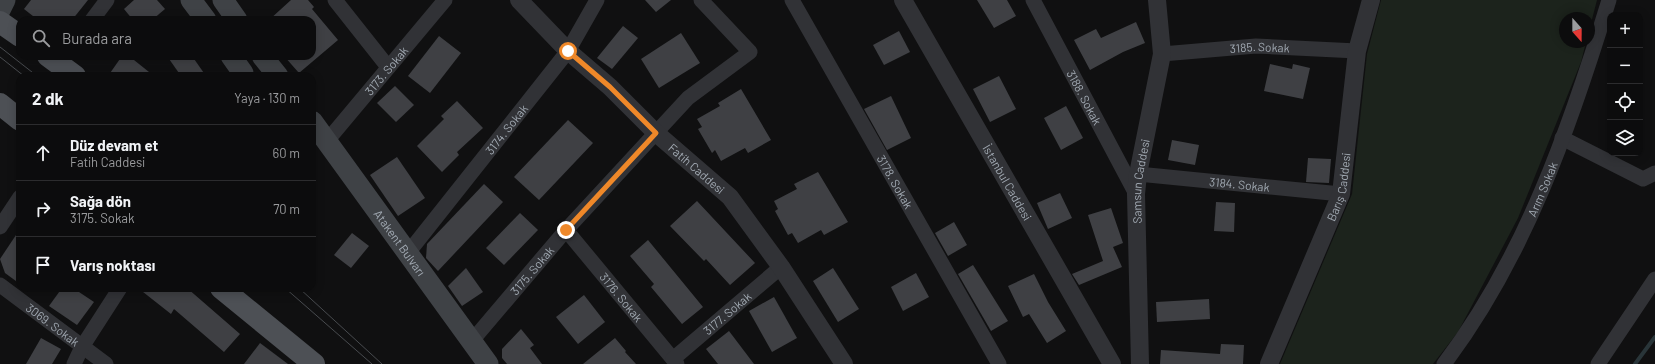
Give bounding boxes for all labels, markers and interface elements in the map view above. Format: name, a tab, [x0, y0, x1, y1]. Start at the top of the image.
north arrow	[1559, 12, 1595, 48]
map controls	[1607, 12, 1643, 156]
button: +	[1607, 12, 1643, 48]
search box	[16, 16, 316, 60]
icon: search	[30, 27, 52, 49]
text: Burada ara	[62, 29, 132, 47]
street label: 3185. Sokak	[1229, 39, 1290, 55]
route start	[559, 42, 577, 60]
street label: 3173. Sokak	[362, 43, 411, 98]
button: −	[1607, 48, 1643, 84]
street label: 3188. Sokak	[1064, 67, 1105, 127]
button: locate	[1607, 84, 1643, 120]
text: 2 dk	[32, 88, 64, 108]
text: Yaya · 130 m	[234, 90, 300, 106]
street label: 3174. Sokak	[482, 101, 530, 157]
button: layers	[1607, 120, 1643, 156]
text: Düz devam et	[70, 136, 158, 154]
street label: Samsun Caddesi	[1129, 138, 1152, 224]
street label: Fatih Caddesi	[666, 140, 728, 196]
icon: ahead	[32, 142, 54, 164]
street label: İstanbul Caddesi	[980, 142, 1035, 223]
text: 60 m	[273, 145, 300, 161]
street label: 3178. Sokak	[874, 152, 916, 211]
street label: Barış Caddesi	[1323, 152, 1353, 223]
text: Fatih Caddesi	[70, 154, 145, 170]
street label: Arım Sokak	[1524, 160, 1560, 219]
street label: 3184. Sokak	[1209, 174, 1270, 194]
text: Sağa dön	[70, 192, 131, 210]
icon: right	[32, 198, 54, 220]
text: 70 m	[273, 201, 300, 217]
street label: Atakent Bulvarı	[371, 207, 429, 278]
text: 3175. Sokak	[70, 210, 134, 226]
route end	[557, 221, 575, 239]
street label: 3175. Sokak	[507, 243, 556, 298]
icon: arrive	[32, 254, 54, 276]
text: Varış noktası	[70, 256, 155, 274]
street label: 3176. Sokak	[597, 270, 646, 324]
street label: 3177. Sokak	[700, 289, 754, 337]
street label: 3069. Sokak	[24, 300, 82, 349]

